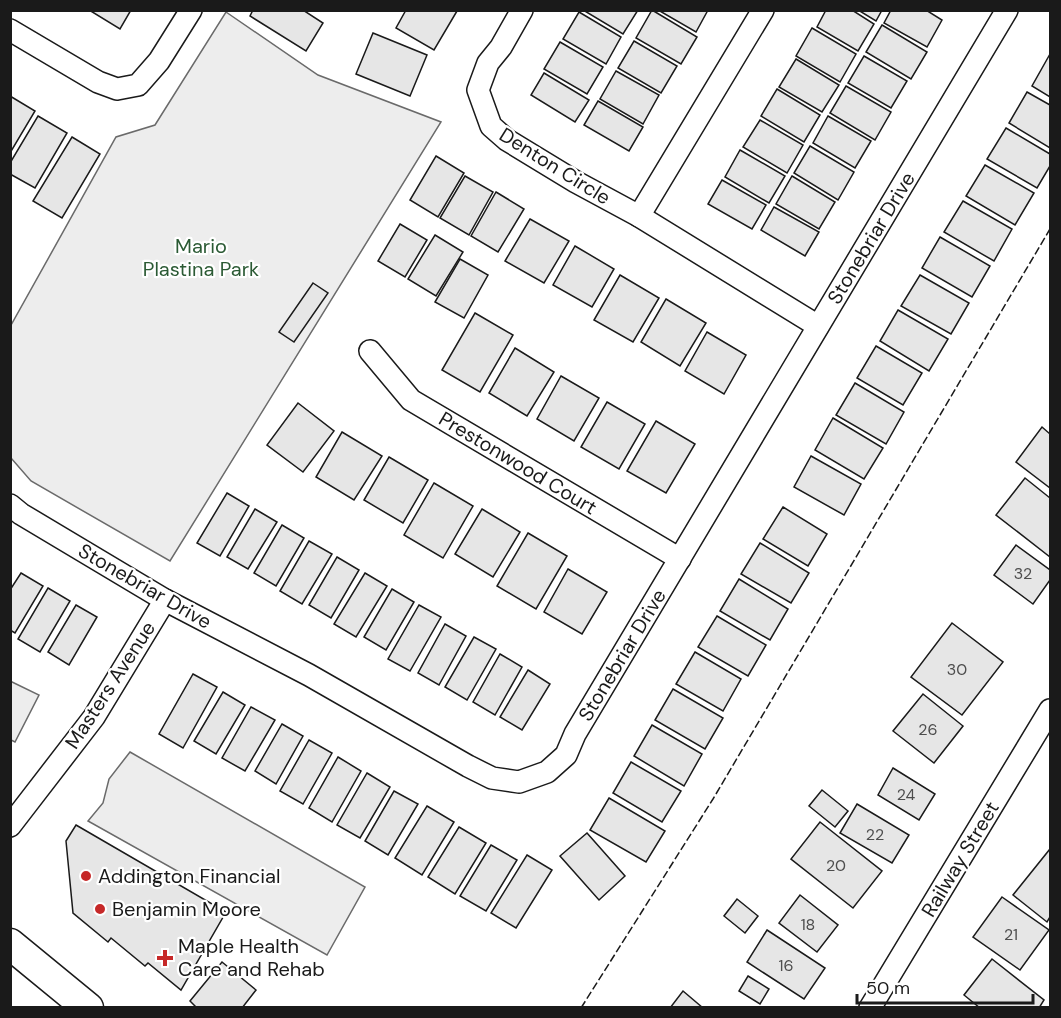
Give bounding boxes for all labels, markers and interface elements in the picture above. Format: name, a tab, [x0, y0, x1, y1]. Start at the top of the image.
street label: Denton Circle	[495, 122, 615, 210]
street label: Stonebriar Drive	[821, 167, 921, 309]
park label: Mario Plastina Park	[143, 233, 259, 282]
street label: Prestonwood Court	[434, 406, 602, 521]
street label: Stonebriar Drive	[74, 537, 216, 635]
house number: 32	[1014, 563, 1032, 584]
street label: Stonebriar Drive	[572, 584, 672, 726]
street label: Masters Avenue	[59, 616, 161, 754]
house number: 30	[947, 659, 967, 680]
house number: 26	[918, 719, 938, 740]
house number: 24	[897, 784, 916, 805]
street label: Railway Street	[915, 796, 1005, 922]
house number: 22	[866, 824, 884, 845]
house number: 20	[826, 855, 846, 876]
place label: Addington Financial	[98, 863, 280, 889]
marker: Addington Financial	[79, 869, 93, 883]
place label: Benjamin Moore	[112, 896, 261, 922]
marker: Benjamin Moore	[93, 902, 107, 916]
house number: 18	[801, 914, 815, 935]
house number: 21	[1004, 924, 1018, 945]
place label: Maple Health Care and Rehab	[178, 933, 325, 982]
marker: Maple Health Care and Rehab	[156, 949, 174, 967]
house number: 16	[778, 955, 794, 976]
scale bar	[857, 967, 1032, 1005]
text: 50 m	[866, 976, 910, 1000]

